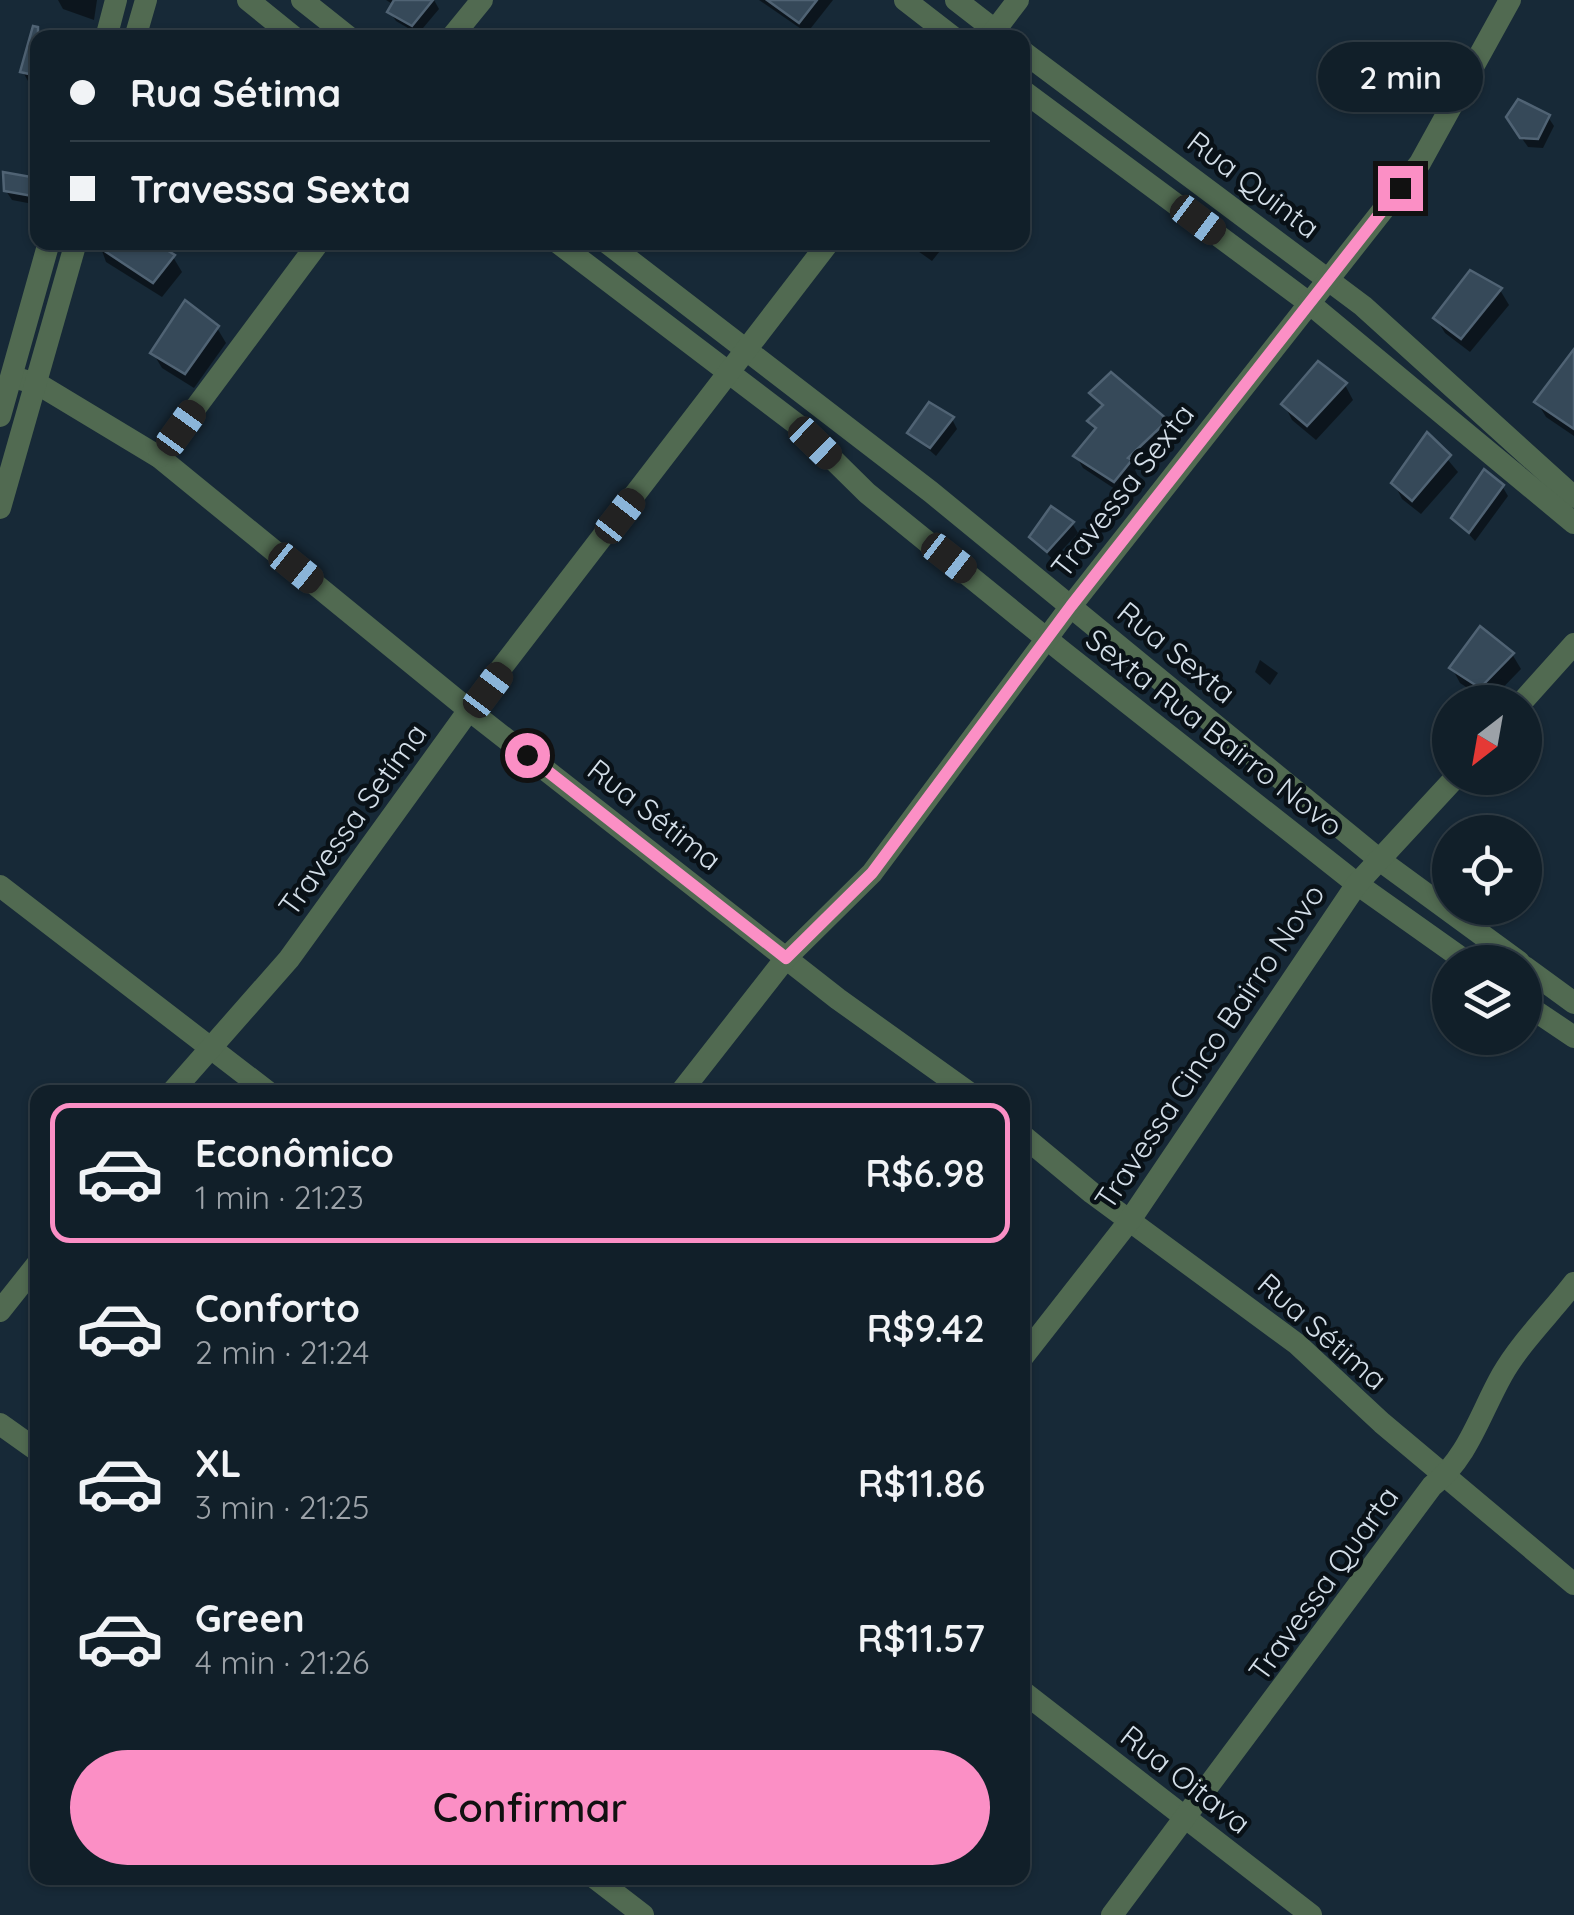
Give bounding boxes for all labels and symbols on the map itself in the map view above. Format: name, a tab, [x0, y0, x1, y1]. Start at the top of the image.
callout: 2 min	[1318, 43, 1482, 113]
street label: Rua Quinta	[1180, 122, 1327, 246]
route end	[1378, 166, 1423, 211]
car	[1165, 190, 1231, 250]
car	[151, 395, 211, 461]
street label: Travessa Sexta	[1042, 396, 1202, 585]
car	[783, 411, 847, 475]
car	[590, 483, 650, 549]
car	[916, 528, 982, 588]
car	[263, 537, 329, 599]
street label: Rua Sexta	[1110, 593, 1243, 711]
street label: Sexta Rua Bairro Novo	[1078, 620, 1351, 844]
car	[458, 657, 518, 723]
north arrow	[1432, 685, 1542, 795]
street label: Travessa Setíma	[270, 716, 435, 923]
route start	[505, 733, 550, 778]
street label: Rua Sétima	[580, 750, 729, 878]
street label: Travessa Cinco Bairro Novo	[1086, 876, 1332, 1216]
street label: Rua Sétima	[1250, 1265, 1395, 1398]
street label: Travessa Quarta	[1240, 1479, 1406, 1688]
street label: Rua Oitava	[1113, 1717, 1258, 1842]

